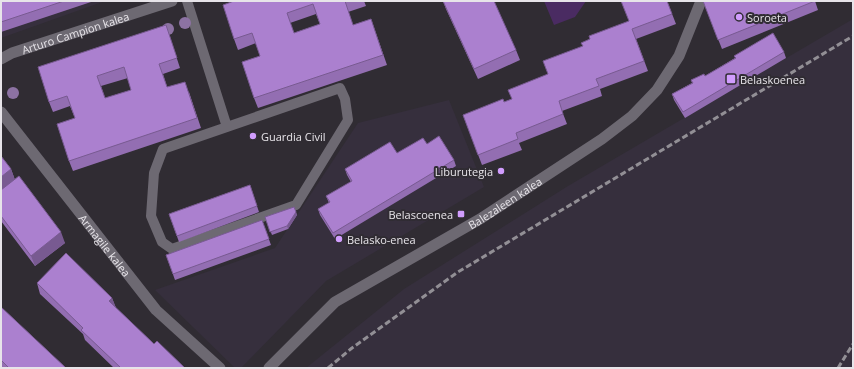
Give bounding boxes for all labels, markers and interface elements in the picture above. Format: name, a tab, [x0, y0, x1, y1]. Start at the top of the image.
street label: Arturo Campion kalea	[20, 8, 131, 57]
place label: Soroeta	[747, 10, 787, 25]
marker: Soroeta	[734, 12, 744, 22]
place label: Belaskoenea	[740, 72, 805, 87]
marker: Belaskoenea	[725, 73, 737, 85]
place label: Guardia Civil	[261, 129, 326, 144]
marker: Guardia Civil	[248, 131, 258, 141]
place label: Liburutegia	[435, 164, 493, 179]
marker: Liburutegia	[496, 166, 506, 176]
street label: Balezaleen kalea	[465, 173, 544, 232]
place label: Belascoenea	[388, 207, 453, 222]
marker: Belascoenea	[456, 209, 466, 219]
street label: Armagile kalea	[76, 211, 134, 279]
place label: Belasko-enea	[347, 232, 416, 247]
marker: Belasko-enea	[334, 234, 344, 244]

